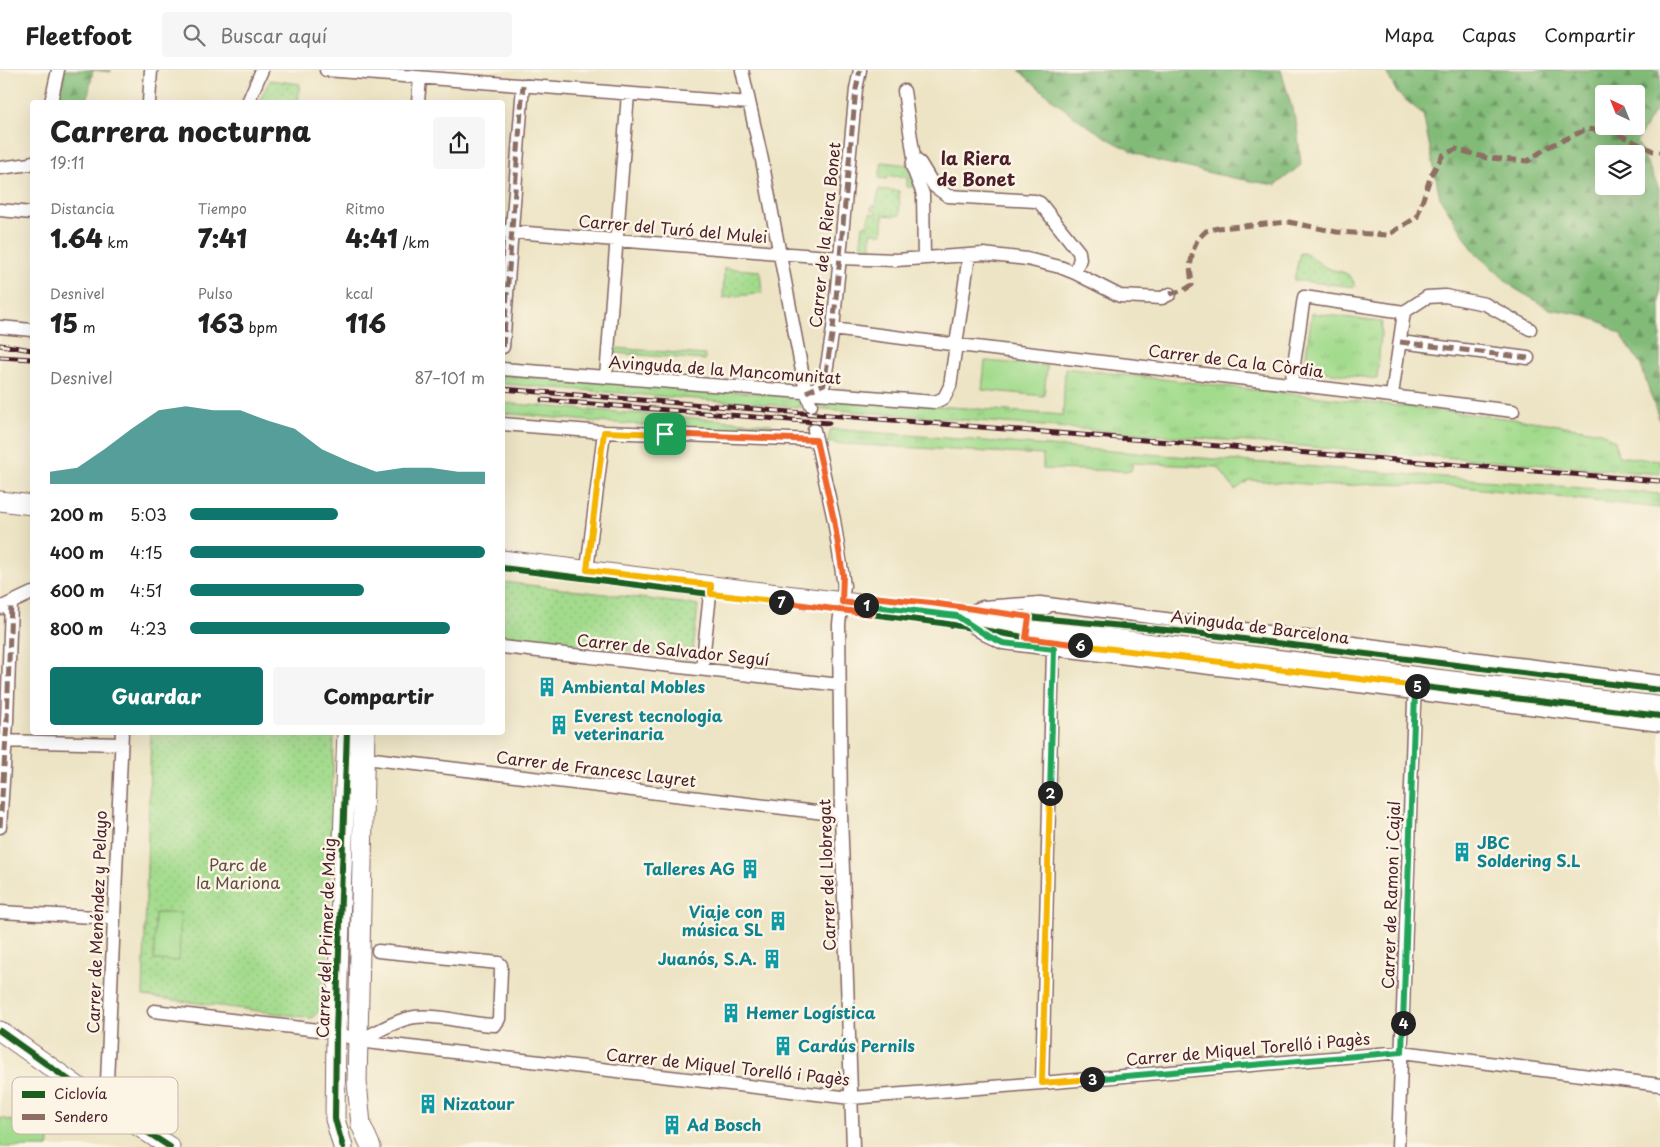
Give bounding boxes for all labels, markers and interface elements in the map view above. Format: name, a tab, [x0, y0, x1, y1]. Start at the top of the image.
search box	[162, 12, 512, 57]
text: Fleetfoot	[25, 17, 132, 53]
icon: search	[180, 21, 208, 49]
text: Buscar aquí	[220, 21, 327, 49]
text: Mapa	[1384, 21, 1434, 48]
text: Capas	[1462, 21, 1516, 48]
text: Compartir	[1544, 21, 1635, 48]
north arrow	[1595, 85, 1645, 135]
map controls	[1595, 85, 1645, 195]
text: Carrera nocturna	[50, 109, 311, 152]
button: share	[433, 117, 485, 169]
street label: Carrer de la Riera Bonet	[802, 140, 846, 329]
district label: la Riera de Bonet	[937, 144, 1016, 192]
button: layers	[1595, 145, 1645, 195]
text: 19:11	[50, 150, 85, 174]
text: Distancia	[50, 198, 115, 219]
text: Tiempo	[198, 198, 247, 219]
text: Ritmo	[345, 198, 385, 219]
street label: Carrer del Turó del Mulei	[578, 208, 769, 248]
text: 1.64	[50, 219, 103, 257]
text: 7:41	[198, 219, 247, 257]
text: 4:41	[345, 219, 398, 257]
text: km	[103, 232, 128, 253]
text: /km	[398, 232, 429, 253]
text: Desnivel	[50, 283, 105, 304]
text: Pulso	[198, 283, 233, 304]
text: kcal	[345, 283, 373, 304]
text: 15	[50, 304, 78, 342]
text: 163	[198, 304, 244, 342]
text: 116	[345, 304, 386, 342]
text: m	[78, 317, 95, 338]
text: bpm	[244, 317, 278, 338]
street label: Carrer de Ca la Còrdia	[1147, 337, 1326, 383]
street label: Avinguda de la Mancomunitat	[608, 349, 842, 389]
text: Desnivel	[50, 365, 112, 389]
text: 87–101 m	[414, 365, 485, 389]
pin	[644, 413, 686, 455]
icon: arrive	[651, 420, 679, 448]
text: 200 m	[50, 502, 104, 526]
text: 5:03	[130, 502, 167, 526]
text: 400 m	[50, 540, 104, 564]
text: 4:15	[130, 540, 163, 564]
text: 600 m	[50, 578, 104, 602]
text: 4:51	[130, 578, 162, 602]
pin: 7	[768, 590, 794, 614]
text: 7	[777, 592, 786, 613]
pin: 1	[854, 592, 878, 618]
text: 1	[863, 595, 870, 616]
street label: Avinguda de Barcelona	[1170, 603, 1351, 649]
text: 800 m	[50, 616, 103, 640]
text: 4:23	[130, 616, 167, 640]
street label: Carrer de Salvador Seguí	[576, 627, 771, 671]
pin: 6	[1068, 632, 1092, 658]
text: 6	[1076, 635, 1085, 656]
button: Guardar	[50, 667, 263, 725]
button: Compartir	[273, 667, 485, 725]
place label: Ambiental Mobles	[561, 674, 706, 698]
pin: 5	[1404, 674, 1430, 698]
building icon: Ambiental Mobles	[536, 676, 558, 698]
text: 5	[1413, 676, 1422, 697]
place label: Everest tecnologia veterinaria	[574, 703, 723, 745]
building icon: Everest tecnologia veterinaria	[548, 714, 570, 736]
street label: Carrer de Francesc Layret	[495, 744, 698, 792]
pin: 2	[1038, 780, 1062, 806]
text: 2	[1046, 783, 1055, 804]
street label: Carrer del Llobregat	[811, 798, 841, 951]
street label: Carrer de Ramon i Cajal	[1375, 800, 1405, 990]
street label: Carrer de Menéndez y Pelayo	[80, 810, 112, 1034]
place label: JBC Soldering S.L	[1477, 830, 1580, 872]
street label: Carrer del Primer de Maig	[310, 837, 340, 1038]
building icon: JBC Soldering S.L	[1451, 841, 1473, 863]
park label: Parc de la Mariona	[196, 852, 280, 894]
place label: Talleres AG	[643, 856, 735, 880]
building icon: Talleres AG	[739, 858, 761, 880]
place label: Viaje con música SL	[682, 899, 763, 941]
building icon: Viaje con música SL	[767, 910, 789, 932]
place label: Juanós, S.A.	[658, 946, 757, 970]
building icon: Juanós, S.A.	[761, 948, 783, 970]
place label: Hemer Logística	[746, 1000, 876, 1024]
building icon: Hemer Logística	[720, 1002, 742, 1024]
pin: 4	[1390, 1010, 1416, 1036]
text: 4	[1399, 1013, 1408, 1034]
street label: Carrer de Miquel Torelló i Pagès	[1125, 1025, 1371, 1071]
place label: Cardús Pernils	[798, 1033, 915, 1057]
building icon: Cardús Pernils	[772, 1035, 794, 1057]
street label: Carrer de Miquel Torelló i Pagès	[605, 1041, 851, 1091]
pin: 3	[1080, 1066, 1104, 1092]
text: 3	[1088, 1069, 1097, 1090]
legend	[12, 1077, 178, 1134]
text: Ciclovía	[54, 1083, 107, 1104]
place label: Nizatour	[443, 1091, 515, 1115]
building icon: Nizatour	[417, 1093, 439, 1115]
text: Sendero	[54, 1106, 108, 1127]
place label: Ad Bosch	[686, 1112, 761, 1136]
building icon: Ad Bosch	[661, 1114, 683, 1136]

